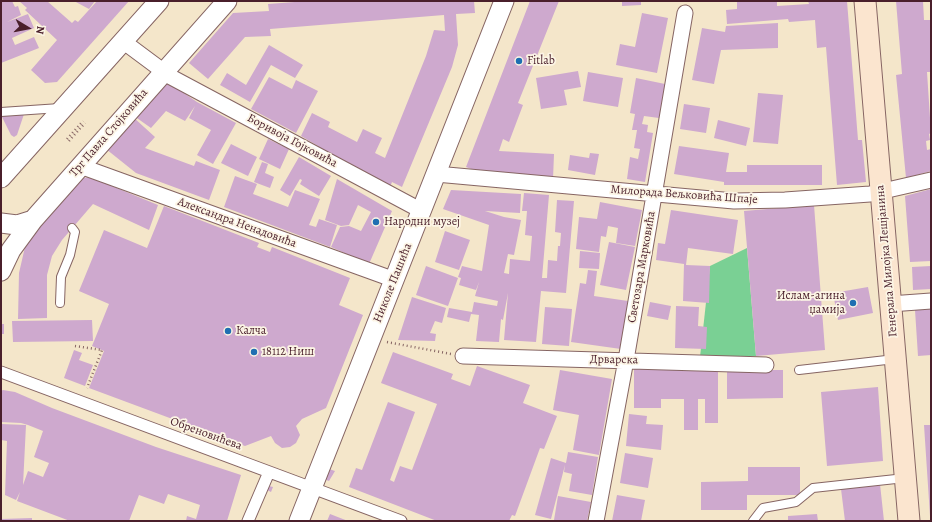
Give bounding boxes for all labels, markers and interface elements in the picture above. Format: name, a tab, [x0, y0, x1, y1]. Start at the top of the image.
north arrow	[8, 8, 48, 48]
text: N	[32, 25, 48, 35]
place label: Fitlab	[527, 54, 555, 68]
marker: Fitlab	[514, 56, 524, 66]
street label: Трг Павла Стојковића	[67, 86, 151, 180]
street label: Боривоја Гојковића	[244, 111, 340, 171]
street label: Милорада Вељковића Шпаје	[610, 183, 758, 207]
street label: Генерала Милојка Лешјанина	[873, 184, 901, 338]
street label: Александра Ненадовића	[176, 195, 298, 251]
street label: Светозара Марковића	[625, 210, 659, 324]
place label: Народни музеј	[384, 215, 460, 229]
marker: Народни музеј	[371, 217, 381, 227]
street label: Николе Пашића	[371, 241, 415, 325]
place label: Ислам-агина џамија	[777, 289, 845, 317]
marker: Ислам-агина џамија	[848, 298, 858, 308]
place label: Калча	[236, 324, 266, 338]
marker: Калча	[223, 326, 233, 336]
place label: 18112 Ниш	[262, 345, 314, 359]
marker: 18112 Ниш	[249, 347, 259, 357]
street label: Дрварска	[590, 352, 638, 368]
street label: Обреновићева	[168, 414, 244, 454]

